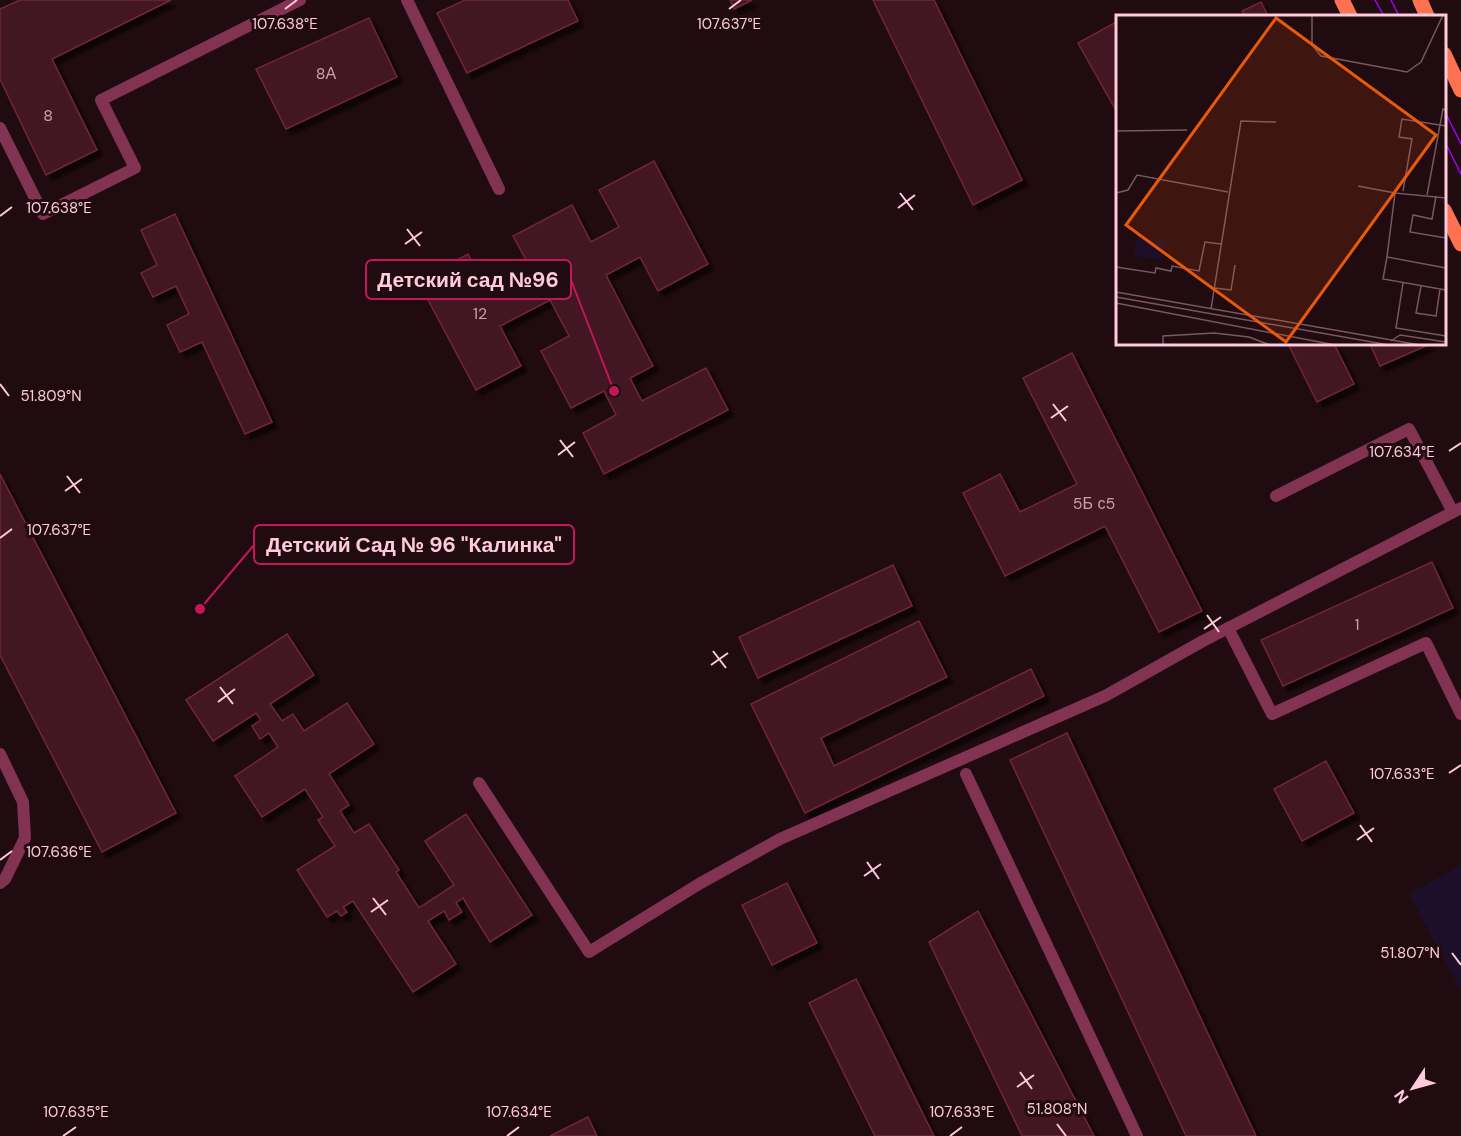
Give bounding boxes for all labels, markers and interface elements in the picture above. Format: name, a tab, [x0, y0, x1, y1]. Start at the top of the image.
text: 107.638°E	[252, 14, 318, 34]
text: 107.637°E	[697, 14, 761, 34]
inset map	[1116, 15, 1446, 345]
house number: 8А	[316, 63, 337, 84]
house number: 8	[43, 105, 53, 126]
text: 107.638°E	[26, 198, 92, 218]
callout: Детский сад №96	[366, 260, 571, 299]
text: Детский сад №96	[377, 266, 559, 294]
house number: 12	[473, 303, 487, 324]
text: 51.809°N	[20, 386, 82, 406]
text: 107.634°E	[1369, 442, 1435, 462]
house number: 5Б с5	[1073, 493, 1115, 514]
text: 107.637°E	[27, 520, 91, 540]
callout: Детский Сад № 96 "Калинка"	[254, 525, 574, 564]
text: Детский Сад № 96 "Калинка"	[266, 531, 562, 559]
house number: 1	[1355, 614, 1360, 635]
text: 107.633°E	[1369, 764, 1435, 784]
text: 107.636°E	[26, 842, 92, 862]
text: 51.807°N	[1380, 943, 1440, 963]
north arrow	[1383, 1058, 1443, 1118]
text: N	[1389, 1086, 1413, 1107]
text: 51.808°N	[1027, 1099, 1087, 1119]
text: 107.635°E	[43, 1102, 109, 1122]
text: 107.634°E	[486, 1102, 552, 1122]
text: 107.633°E	[929, 1102, 995, 1122]

